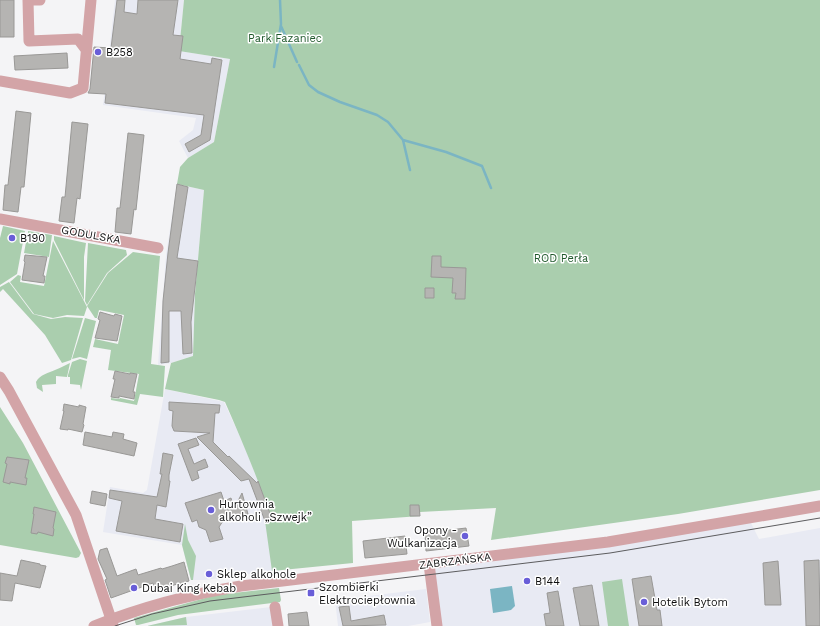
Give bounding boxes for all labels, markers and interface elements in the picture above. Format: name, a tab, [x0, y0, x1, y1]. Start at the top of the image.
park label: Park Fazaniec	[248, 32, 322, 45]
place label: B258	[106, 46, 133, 59]
marker: B258	[93, 47, 103, 57]
street label: GODULSKA	[60, 223, 122, 247]
place label: B190	[20, 232, 45, 245]
marker: B190	[7, 233, 17, 243]
park label: ROD Perła	[534, 252, 588, 265]
place label: Hurtownia alkoholi „Szwejk”	[219, 498, 312, 524]
marker: Hurtownia alkoholi „Szwejk”	[206, 505, 216, 515]
place label: Opony - Wulkanizacja	[387, 524, 457, 550]
marker: Opony - Wulkanizacja	[460, 531, 470, 541]
street label: ZABRZAŃSKA	[418, 549, 492, 572]
place label: Sklep alkohole	[217, 568, 296, 581]
marker: Sklep alkohole	[204, 569, 214, 579]
place label: B144	[535, 575, 560, 588]
marker: B144	[522, 576, 532, 586]
place label: Szombierki Elektrociepłownia	[319, 581, 416, 607]
place label: Dubai King Kebab	[142, 582, 236, 595]
marker: Dubai King Kebab	[129, 583, 139, 593]
marker: Szombierki Elektrociepłownia	[306, 588, 316, 598]
place label: Hotelik Bytom	[652, 596, 728, 609]
marker: Hotelik Bytom	[639, 597, 649, 607]

